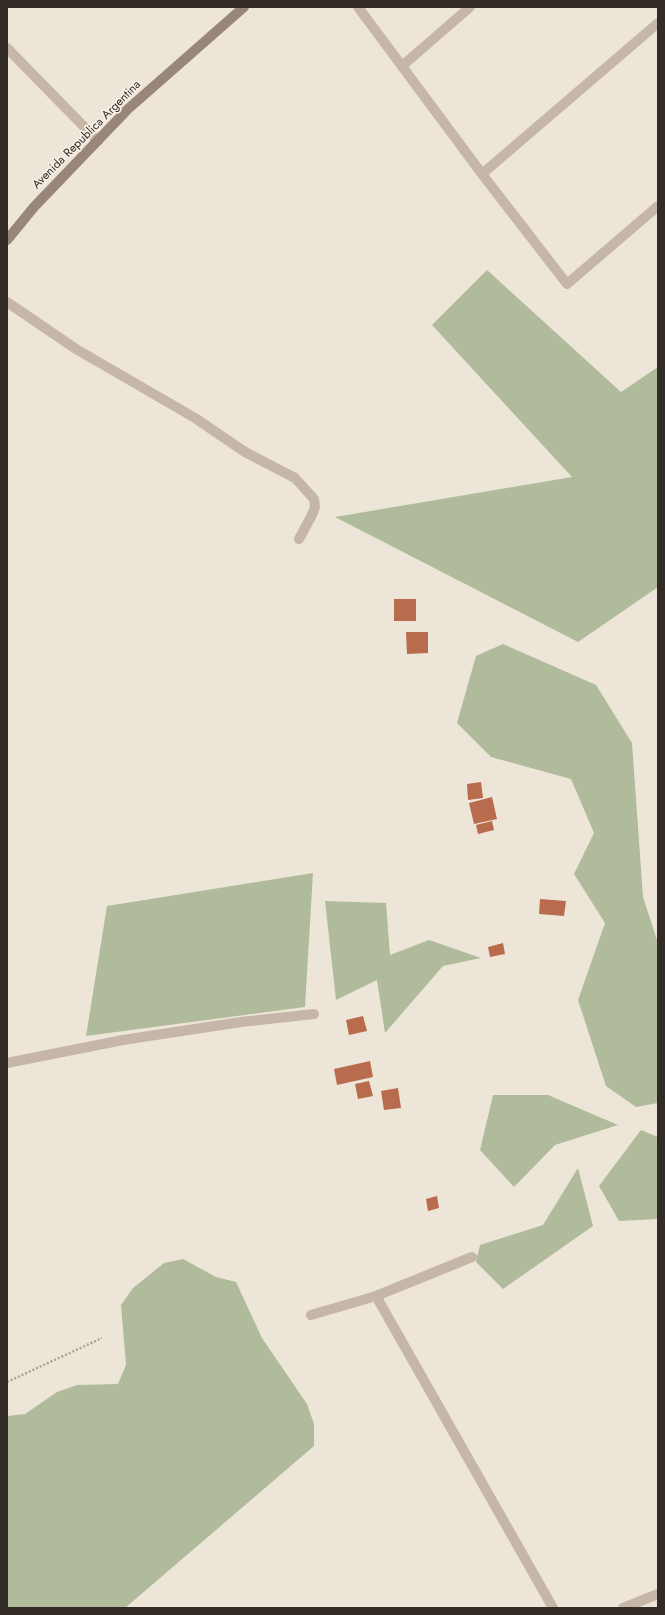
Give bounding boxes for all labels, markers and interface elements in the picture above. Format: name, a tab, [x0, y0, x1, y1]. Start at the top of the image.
street label: Avenida Republica Argentina	[30, 78, 144, 192]

